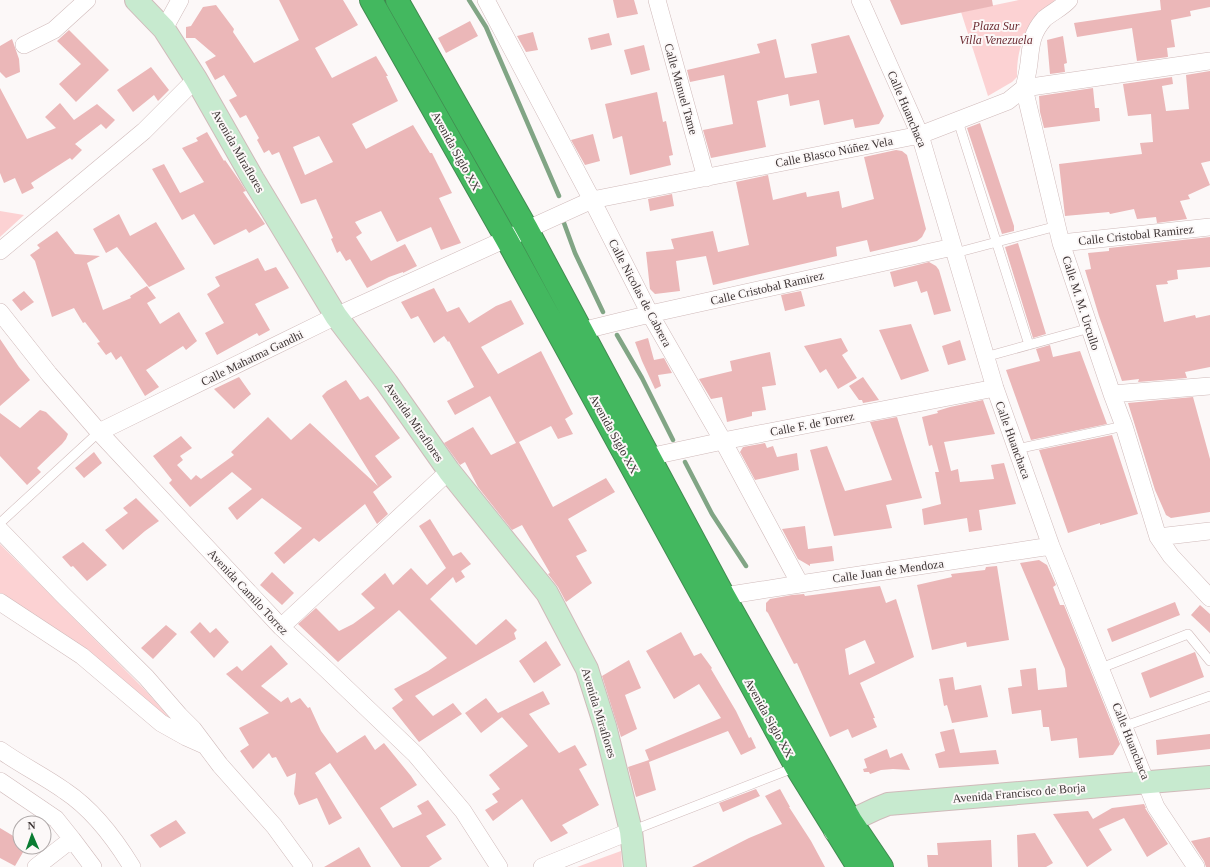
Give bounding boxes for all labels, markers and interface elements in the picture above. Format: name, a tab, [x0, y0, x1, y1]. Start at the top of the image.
park label: Plaza Sur Villa Venezuela	[959, 19, 1033, 47]
street label: Calle Manuel Tame	[661, 42, 701, 136]
street label: Calle Huanchaca	[885, 69, 930, 150]
street label: Avenida Miraflores	[209, 107, 268, 195]
street label: Avenida Siglo XX	[428, 109, 484, 193]
street label: Calle Blasco Núñez Vela	[774, 134, 895, 170]
street label: Calle Cristobal Ramirez	[1078, 222, 1194, 248]
street label: Calle Nicolas de Cabrera	[606, 237, 675, 350]
street label: Calle M. M. Urcullo	[1059, 254, 1103, 352]
street label: Calle Cristobal Ramirez	[709, 268, 825, 308]
street label: Calle Mahatma Gandhi	[199, 327, 306, 389]
street label: Avenida Miraflores	[381, 380, 447, 465]
street label: Avenida Siglo XX	[586, 392, 642, 476]
street label: Calle Huanchaca	[992, 399, 1034, 481]
street label: Calle F. de Torrez	[769, 409, 855, 439]
street label: Avenida Camilo Torrez	[205, 546, 291, 638]
street label: Calle Juan de Mendoza	[831, 556, 945, 586]
street label: Avenida Miraflores	[579, 666, 619, 760]
street label: Avenida Siglo XX	[741, 676, 797, 760]
street label: Calle Huanchaca	[1109, 701, 1153, 782]
street label: Avenida Francisco de Borja	[952, 780, 1087, 806]
north arrow	[12, 815, 52, 855]
text: N	[27, 819, 36, 831]

